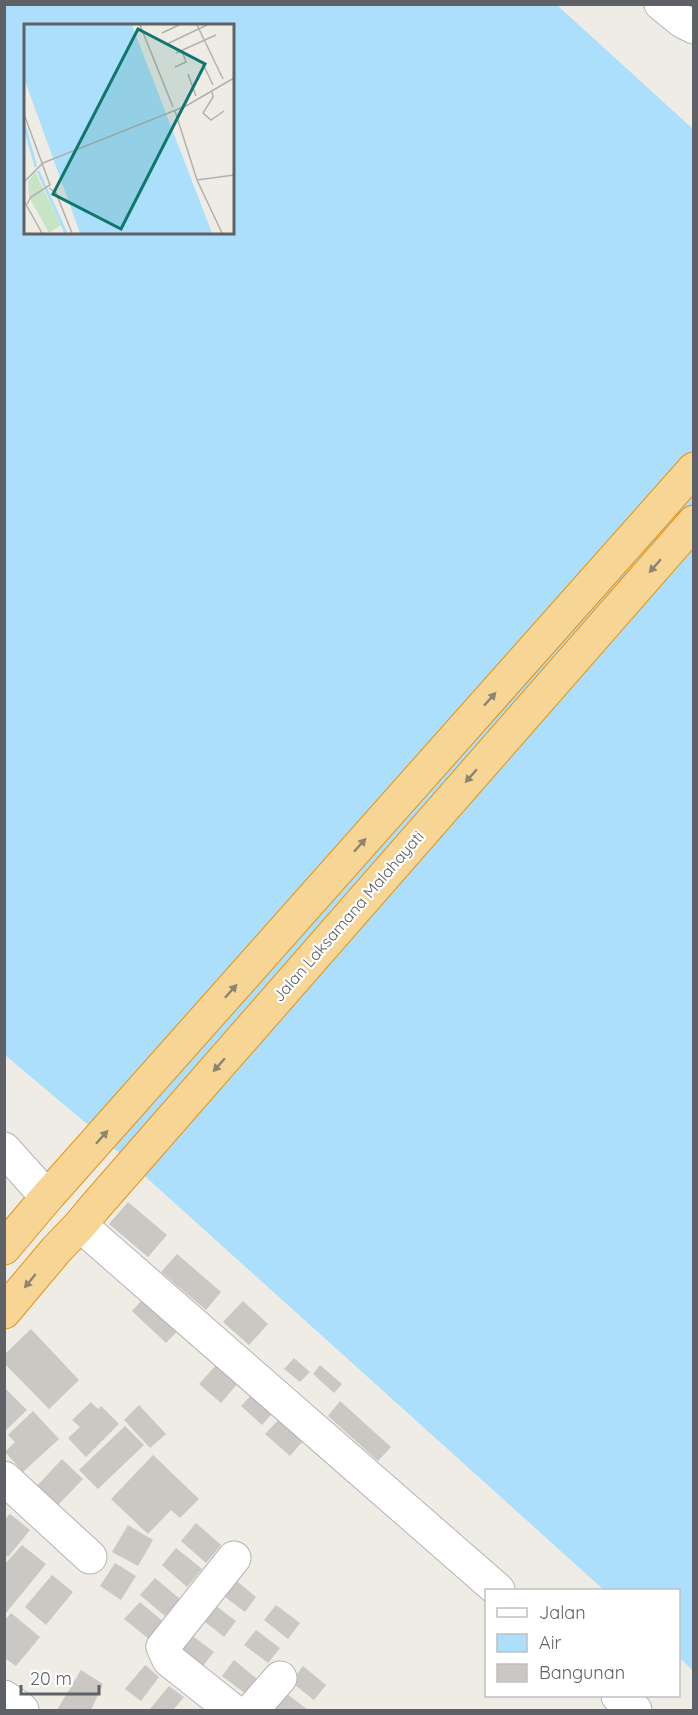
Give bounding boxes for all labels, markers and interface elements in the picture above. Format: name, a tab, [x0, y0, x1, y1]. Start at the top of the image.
inset map	[24, 24, 234, 234]
one-way arrow	[649, 558, 662, 573]
one-way arrow	[483, 692, 496, 707]
one-way arrow	[465, 768, 478, 783]
street label: Jalan Laksamana Malahayati	[268, 826, 428, 1006]
one-way arrow	[354, 837, 367, 853]
one-way arrow	[224, 984, 237, 999]
one-way arrow	[213, 1057, 226, 1072]
one-way arrow	[95, 1130, 108, 1145]
one-way arrow	[24, 1273, 37, 1288]
legend	[485, 1589, 680, 1697]
text: Jalan	[539, 1601, 586, 1624]
text: Air	[539, 1631, 561, 1654]
scale bar	[21, 1658, 99, 1696]
text: Bangunan	[539, 1661, 625, 1684]
text: 20 m	[30, 1667, 72, 1690]

